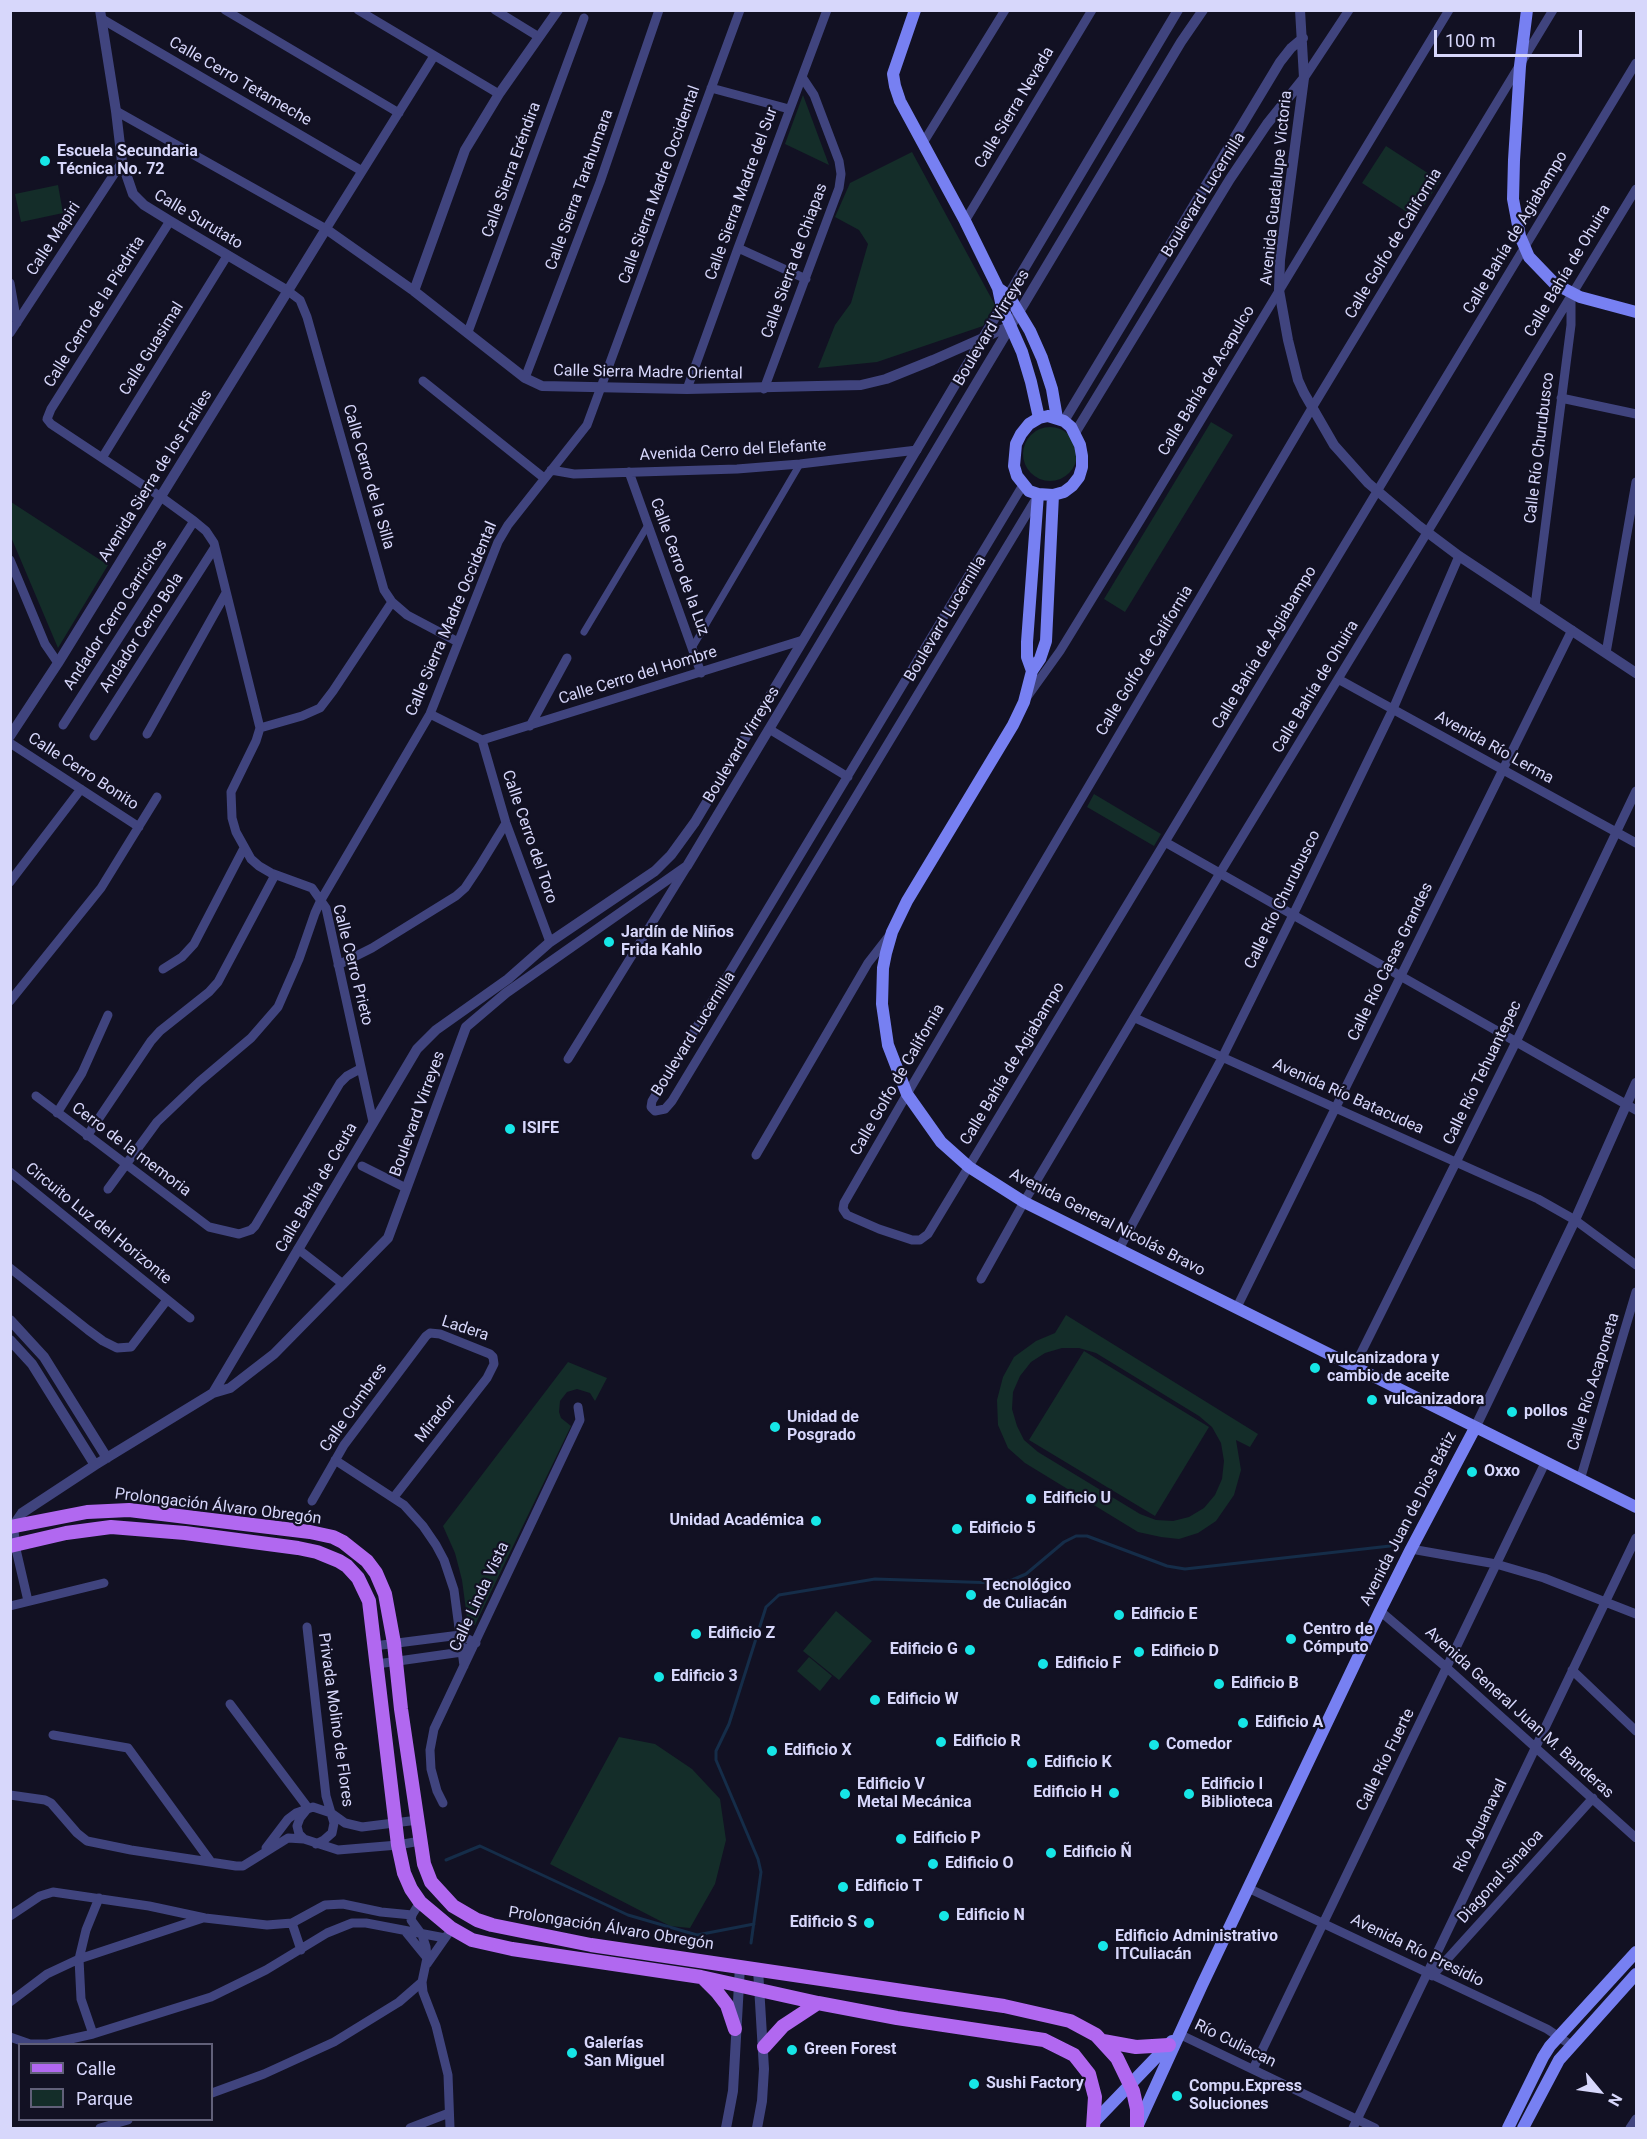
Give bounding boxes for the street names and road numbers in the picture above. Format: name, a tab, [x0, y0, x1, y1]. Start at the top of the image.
street label: Calle Cerro Tetameche	[165, 33, 315, 131]
street label: Calle Sierra Nevada	[971, 44, 1059, 172]
street label: Calle Sierra Madre Occidental	[615, 83, 705, 287]
street label: Avenida Guadalupe Victoria	[1257, 90, 1297, 286]
street label: Calle Sierra Eréndira	[479, 100, 545, 240]
street label: Calle Sierra Madre del Sur	[702, 105, 782, 283]
street label: Calle Sierra Tarahumara	[542, 107, 618, 273]
street label: Boulevard Lucernilla	[1158, 129, 1250, 261]
street label: Calle Bahía de Agiabampo	[1460, 148, 1572, 318]
street label: Calle Golfo de California	[1342, 165, 1446, 323]
street label: Calle Sierra de Chiapas	[758, 181, 832, 341]
street label: Calle Surutato	[150, 186, 246, 254]
street label: Calle Mapiri	[23, 198, 85, 280]
street label: Calle Bahía de Ohuira	[1521, 201, 1615, 341]
street label: Calle Cerro de la Piedrita	[41, 233, 149, 391]
street label: Boulevard Virreyes	[950, 266, 1034, 390]
street label: Calle Guasimal	[116, 299, 188, 399]
street label: Calle Bahía de Acapulco	[1155, 302, 1259, 460]
street label: Calle Sierra Madre Oriental	[553, 362, 743, 384]
street label: Calle Río Churubusco	[1521, 371, 1559, 525]
street label: Avenida Sierra de los Frailes	[95, 386, 217, 566]
street label: Calle Cerro de la Silla	[338, 402, 398, 552]
street label: Avenida Cerro del Elefante	[639, 437, 827, 465]
street label: Calle Cerro de la Luz	[645, 496, 713, 638]
street label: Calle Sierra Madre Occidental	[402, 519, 502, 719]
street label: Andador Cerro Carricitos	[60, 536, 172, 694]
street label: Boulevard Lucernilla	[901, 553, 991, 685]
street label: Calle Bahía de Agiabampo	[1209, 563, 1321, 733]
street label: Andador Cerro Bola	[96, 570, 188, 696]
street label: Calle Golfo de California	[1093, 582, 1197, 740]
street label: Calle Bahía de Ohuira	[1269, 617, 1363, 757]
street label: Calle Cerro del Hombre	[556, 643, 720, 709]
street label: Boulevard Virreyes	[700, 683, 784, 807]
street label: Avenida Río Lerma	[1431, 707, 1557, 789]
street label: Calle Cerro Bonito	[24, 729, 142, 815]
street label: Calle Cerro del Toro	[497, 768, 561, 906]
street label: Calle Río Churubusco	[1241, 827, 1325, 973]
street label: Calle Río Casas Grandes	[1344, 880, 1438, 1044]
street label: Calle Cerro Prieto	[328, 902, 376, 1028]
street label: Boulevard Lucernilla	[648, 968, 740, 1100]
street label: Calle Bahía de Agiabampo	[957, 979, 1069, 1149]
street label: Calle Río Tehuantepec	[1440, 998, 1526, 1148]
street label: Calle Golfo de California	[847, 1001, 949, 1159]
street label: Boulevard Virreyes	[386, 1049, 450, 1179]
street label: Avenida Río Batacudea	[1269, 1055, 1427, 1139]
street label: Cerro de la memoria	[68, 1099, 194, 1201]
street label: Calle Bahía de Ceuta	[272, 1120, 362, 1256]
street label: Circuito Luz del Horizonte	[21, 1159, 175, 1289]
street label: Avenida General Nicolás Bravo	[1006, 1165, 1208, 1281]
street label: Calle Río Acaponeta	[1564, 1311, 1624, 1453]
street label: Ladera	[439, 1312, 491, 1346]
street label: Calle Cumbres	[316, 1360, 392, 1456]
street label: Mirador	[411, 1391, 461, 1447]
street label: Avenida Juan de Dios Bátiz	[1357, 1429, 1461, 1609]
street label: Prolongación Álvaro Obregón	[114, 1485, 322, 1529]
street label: Calle Linda Vista	[446, 1539, 514, 1655]
street label: Avenida General Juan M. Banderas	[1421, 1623, 1617, 1803]
street label: Privada Molino de Flores	[313, 1632, 357, 1808]
street label: Calle Río Fuerte	[1353, 1706, 1419, 1814]
street label: Río Aguanaval	[1450, 1776, 1512, 1876]
street label: Diagonal Sinaloa	[1454, 1826, 1548, 1928]
street label: Prolongación Álvaro Obregón	[507, 1903, 715, 1955]
street label: Avenida Río Presidio	[1347, 1910, 1487, 1992]
street label: Río Culiacan	[1191, 2016, 1279, 2072]

